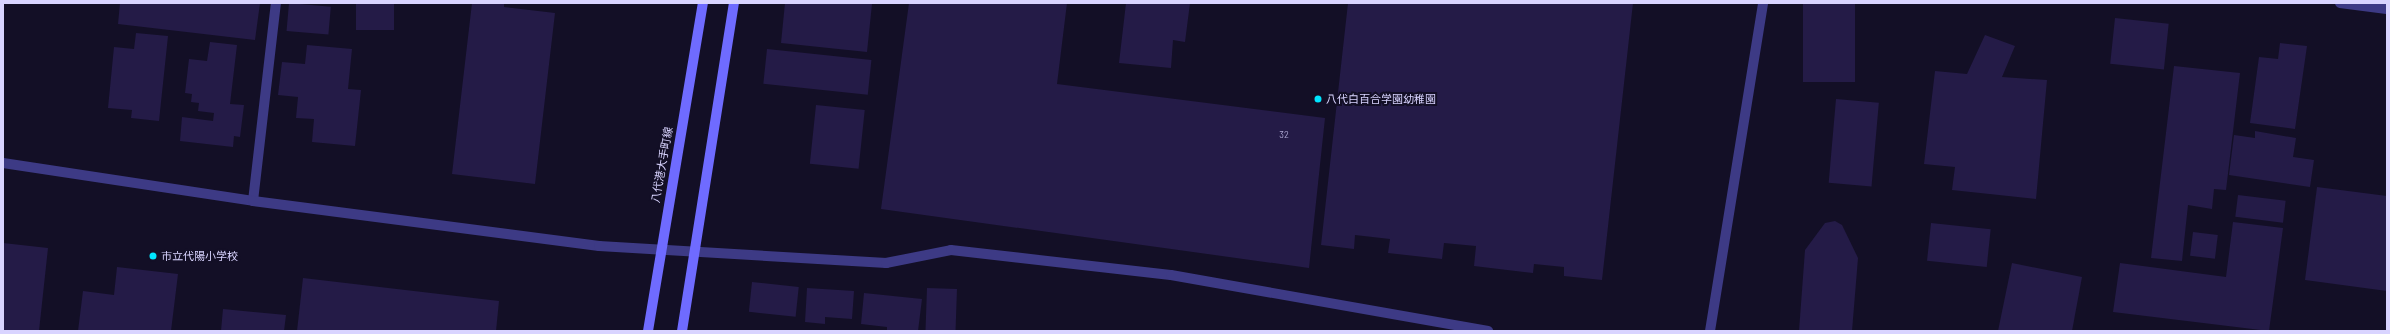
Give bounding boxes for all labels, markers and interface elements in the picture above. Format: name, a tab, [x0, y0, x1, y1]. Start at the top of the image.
place label: 八代白百合学園幼稚園	[1326, 92, 1436, 106]
marker: 八代白百合学園幼稚園	[1313, 94, 1323, 104]
street label: 八代港大手町線	[649, 126, 675, 204]
house number: 32	[1279, 130, 1289, 140]
place label: 市立代陽小学校	[161, 249, 238, 263]
marker: 市立代陽小学校	[148, 251, 158, 261]

